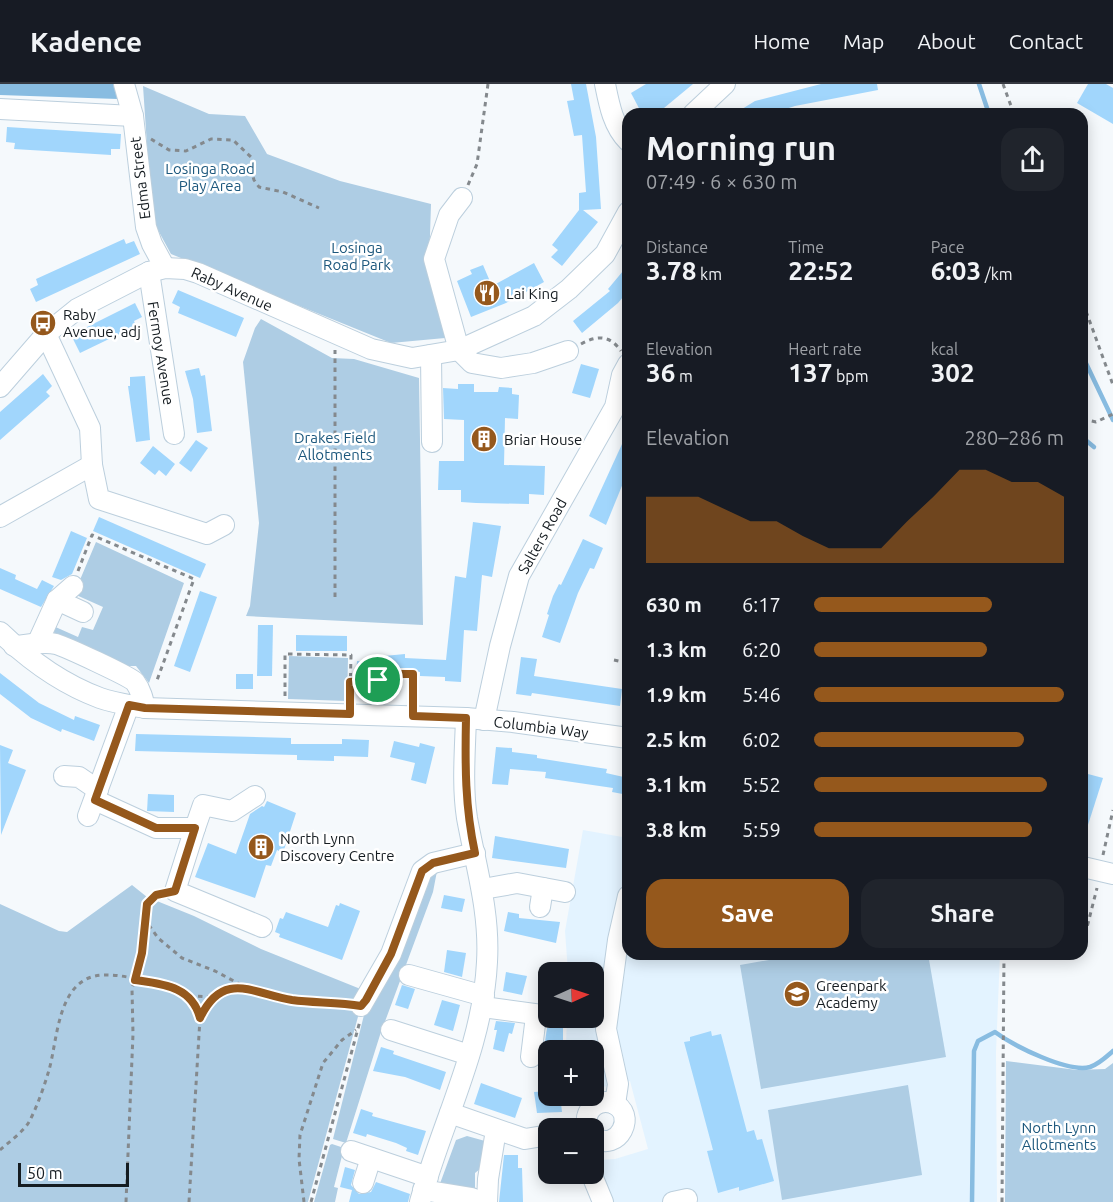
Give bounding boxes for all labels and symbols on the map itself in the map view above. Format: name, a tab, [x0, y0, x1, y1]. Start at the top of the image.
street label: Edma Street	[126, 136, 153, 220]
park label: Losinga Road Play Area	[165, 160, 255, 194]
park label: Losinga Road Park	[323, 239, 391, 273]
street label: Raby Avenue	[189, 264, 275, 314]
restaurant icon: Lai King	[472, 278, 502, 308]
place label: Lai King	[506, 285, 559, 302]
street label: Fermoy Avenue	[144, 300, 178, 406]
place label: Raby Avenue, adj	[63, 306, 141, 340]
bus stop icon: Raby Avenue, adj	[28, 308, 58, 338]
building icon: Briar House	[469, 424, 499, 454]
park label: Drakes Field Allotments	[294, 429, 376, 463]
place label: Briar House	[504, 431, 582, 448]
street label: Salters Road	[514, 495, 570, 577]
pin	[352, 654, 403, 705]
street label: Columbia Way	[493, 713, 589, 741]
place label: North Lynn Discovery Centre	[280, 830, 395, 864]
building icon: North Lynn Discovery Centre	[246, 832, 276, 862]
north arrow	[538, 962, 604, 1028]
place label: Greenpark Academy	[816, 977, 887, 1011]
school or university icon: Greenpark Academy	[782, 979, 812, 1009]
park label: North Lynn Allotments	[1022, 1119, 1096, 1153]
scale bar	[18, 1160, 129, 1188]

